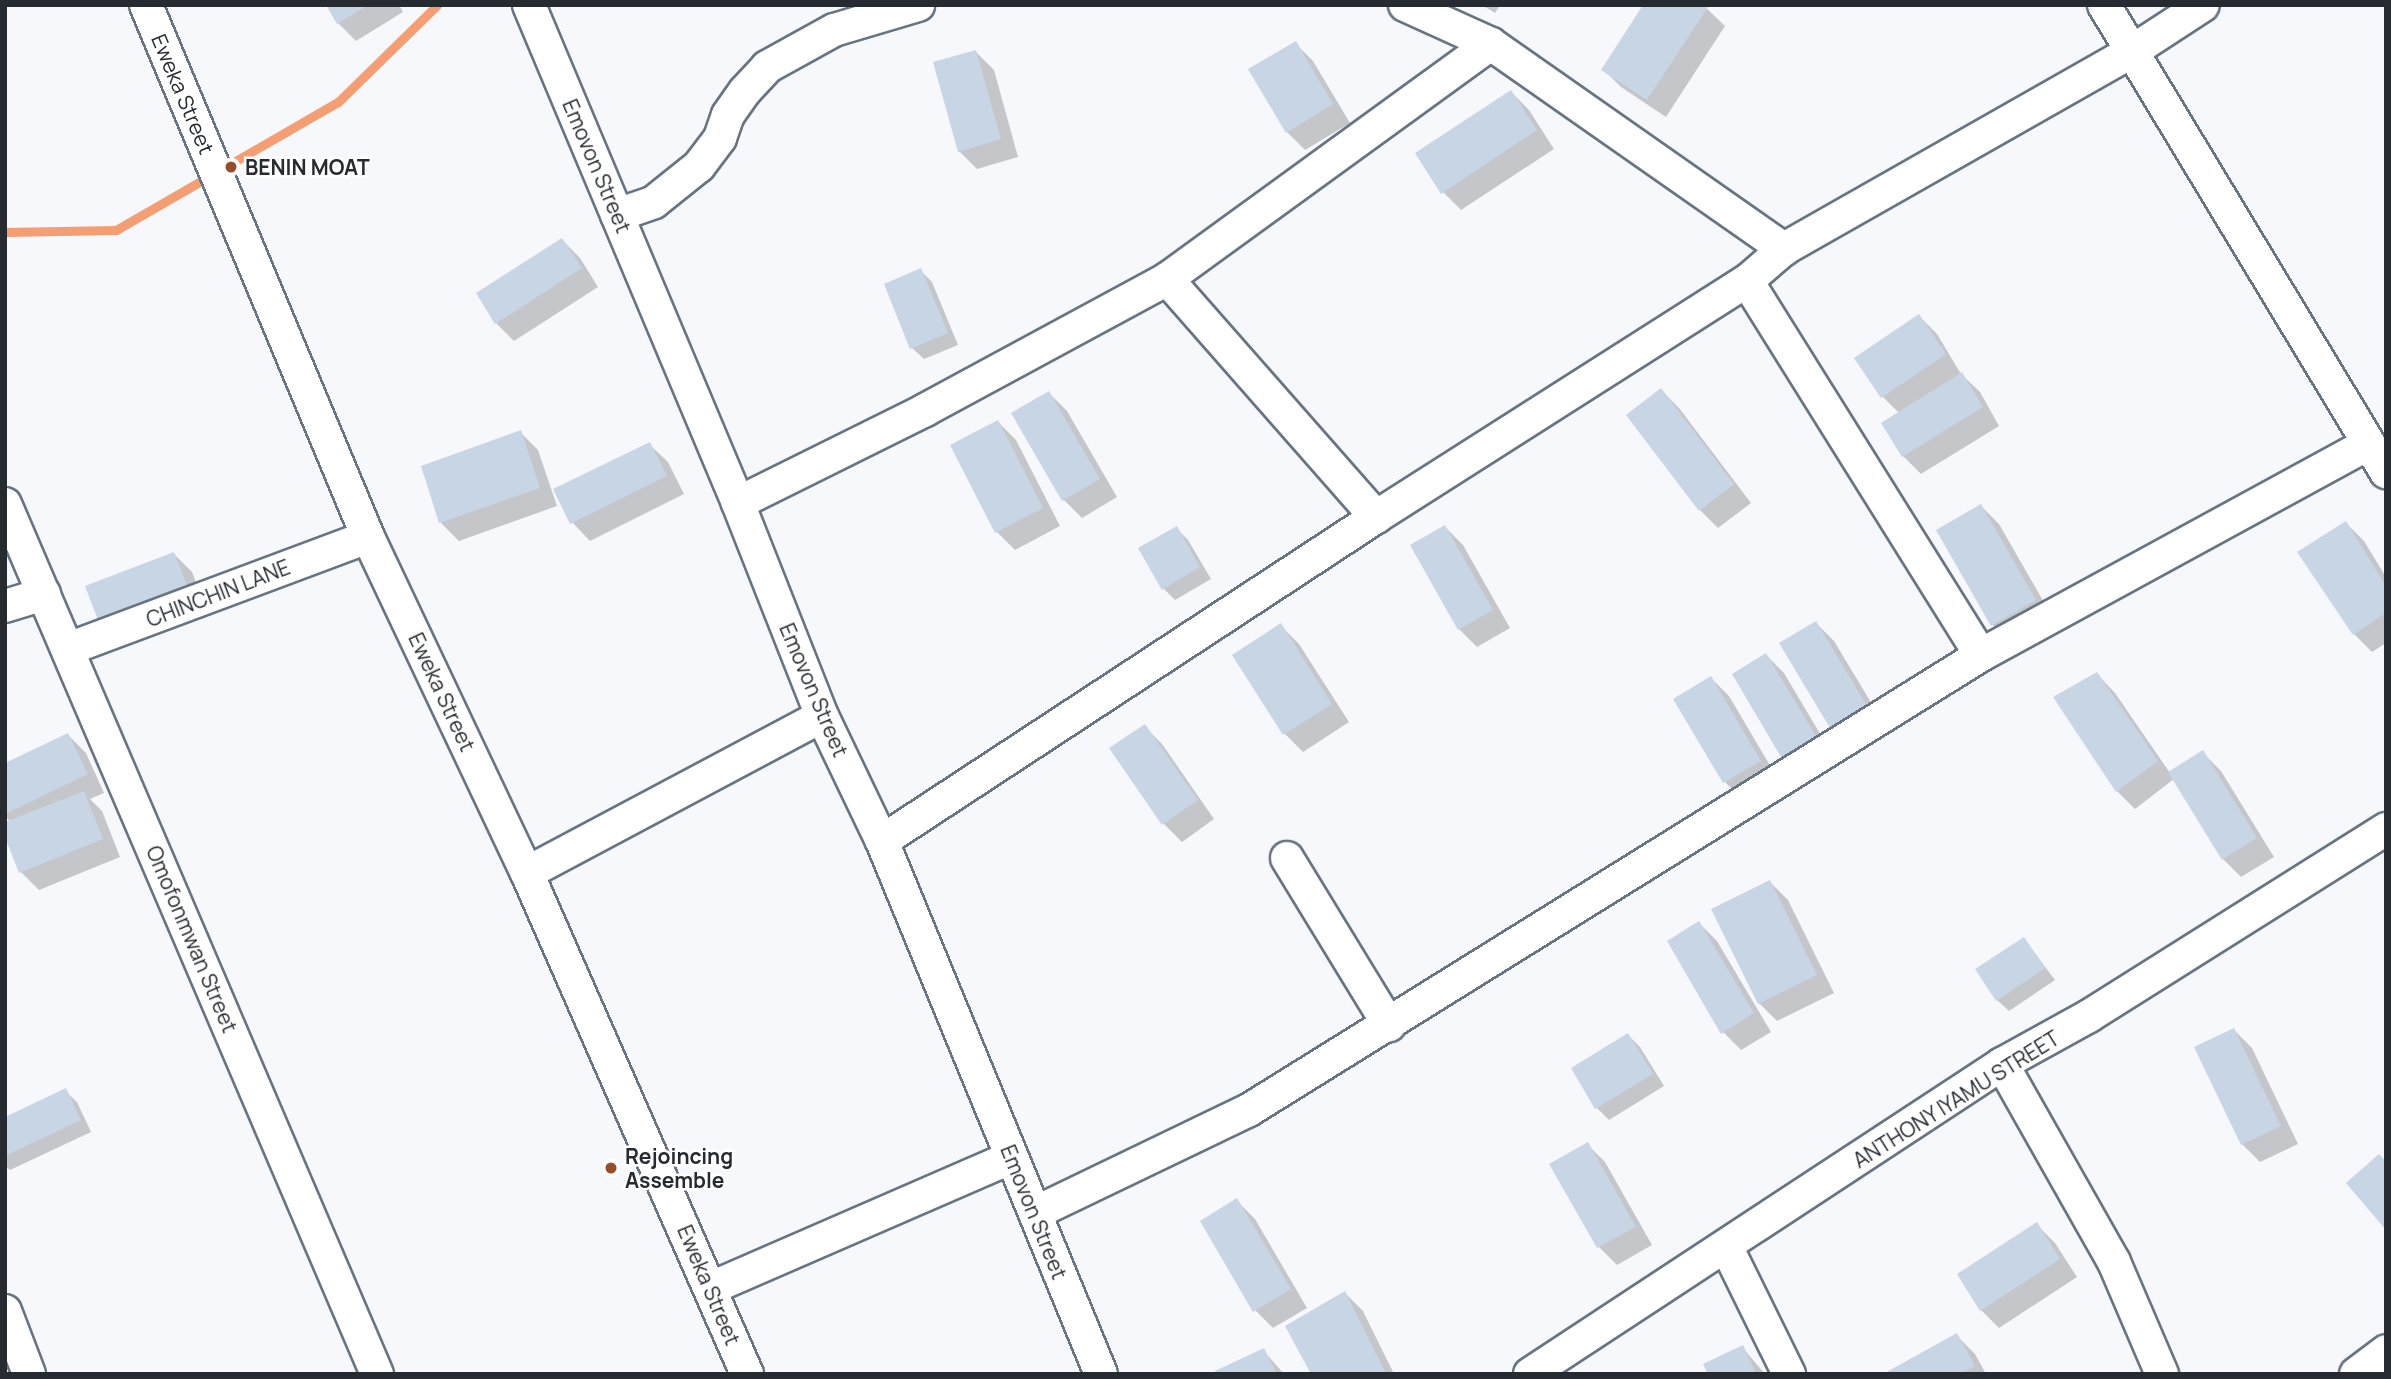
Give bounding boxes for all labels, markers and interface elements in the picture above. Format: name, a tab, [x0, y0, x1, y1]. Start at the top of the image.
street label: Eweka Street	[146, 30, 220, 158]
street label: Emovon Street	[558, 95, 636, 237]
place label: BENIN MOAT	[245, 154, 370, 180]
marker: BENIN MOAT	[223, 159, 239, 175]
street label: CHINCHIN LANE	[143, 554, 293, 632]
street label: Emovon Street	[775, 619, 853, 761]
street label: Eweka Street	[404, 629, 480, 755]
street label: Omofonmwan Street	[141, 842, 243, 1036]
street label: ANTHONY IYAMU STREET	[1848, 1025, 2064, 1173]
street label: Emovon Street	[996, 1141, 1072, 1283]
place label: Rejoincing Assemble	[625, 1143, 733, 1193]
marker: Rejoincing Assemble	[603, 1160, 619, 1176]
street label: Eweka Street	[672, 1221, 746, 1349]

